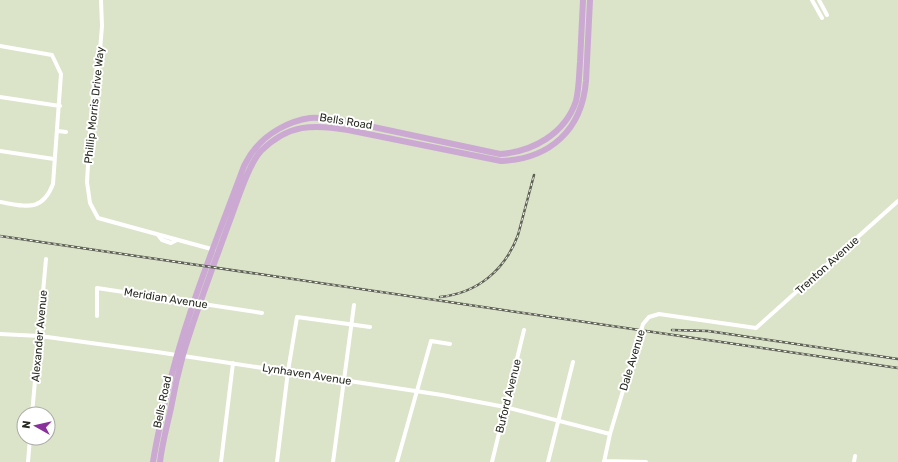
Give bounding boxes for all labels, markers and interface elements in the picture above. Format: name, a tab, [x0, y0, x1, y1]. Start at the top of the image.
street label: Phillip Morris Drive Way	[82, 46, 107, 164]
street label: Bells Road	[319, 111, 373, 132]
street label: Trenton Avenue	[793, 234, 862, 297]
street label: Meridian Avenue	[123, 285, 209, 312]
street label: Alexander Avenue	[29, 290, 50, 383]
street label: Dale Avenue	[617, 328, 648, 392]
street label: Buford Avenue	[493, 358, 524, 435]
street label: Lynhaven Avenue	[261, 361, 352, 388]
street label: Bells Road	[151, 375, 174, 429]
north arrow	[16, 406, 56, 446]
text: N	[20, 420, 34, 430]

